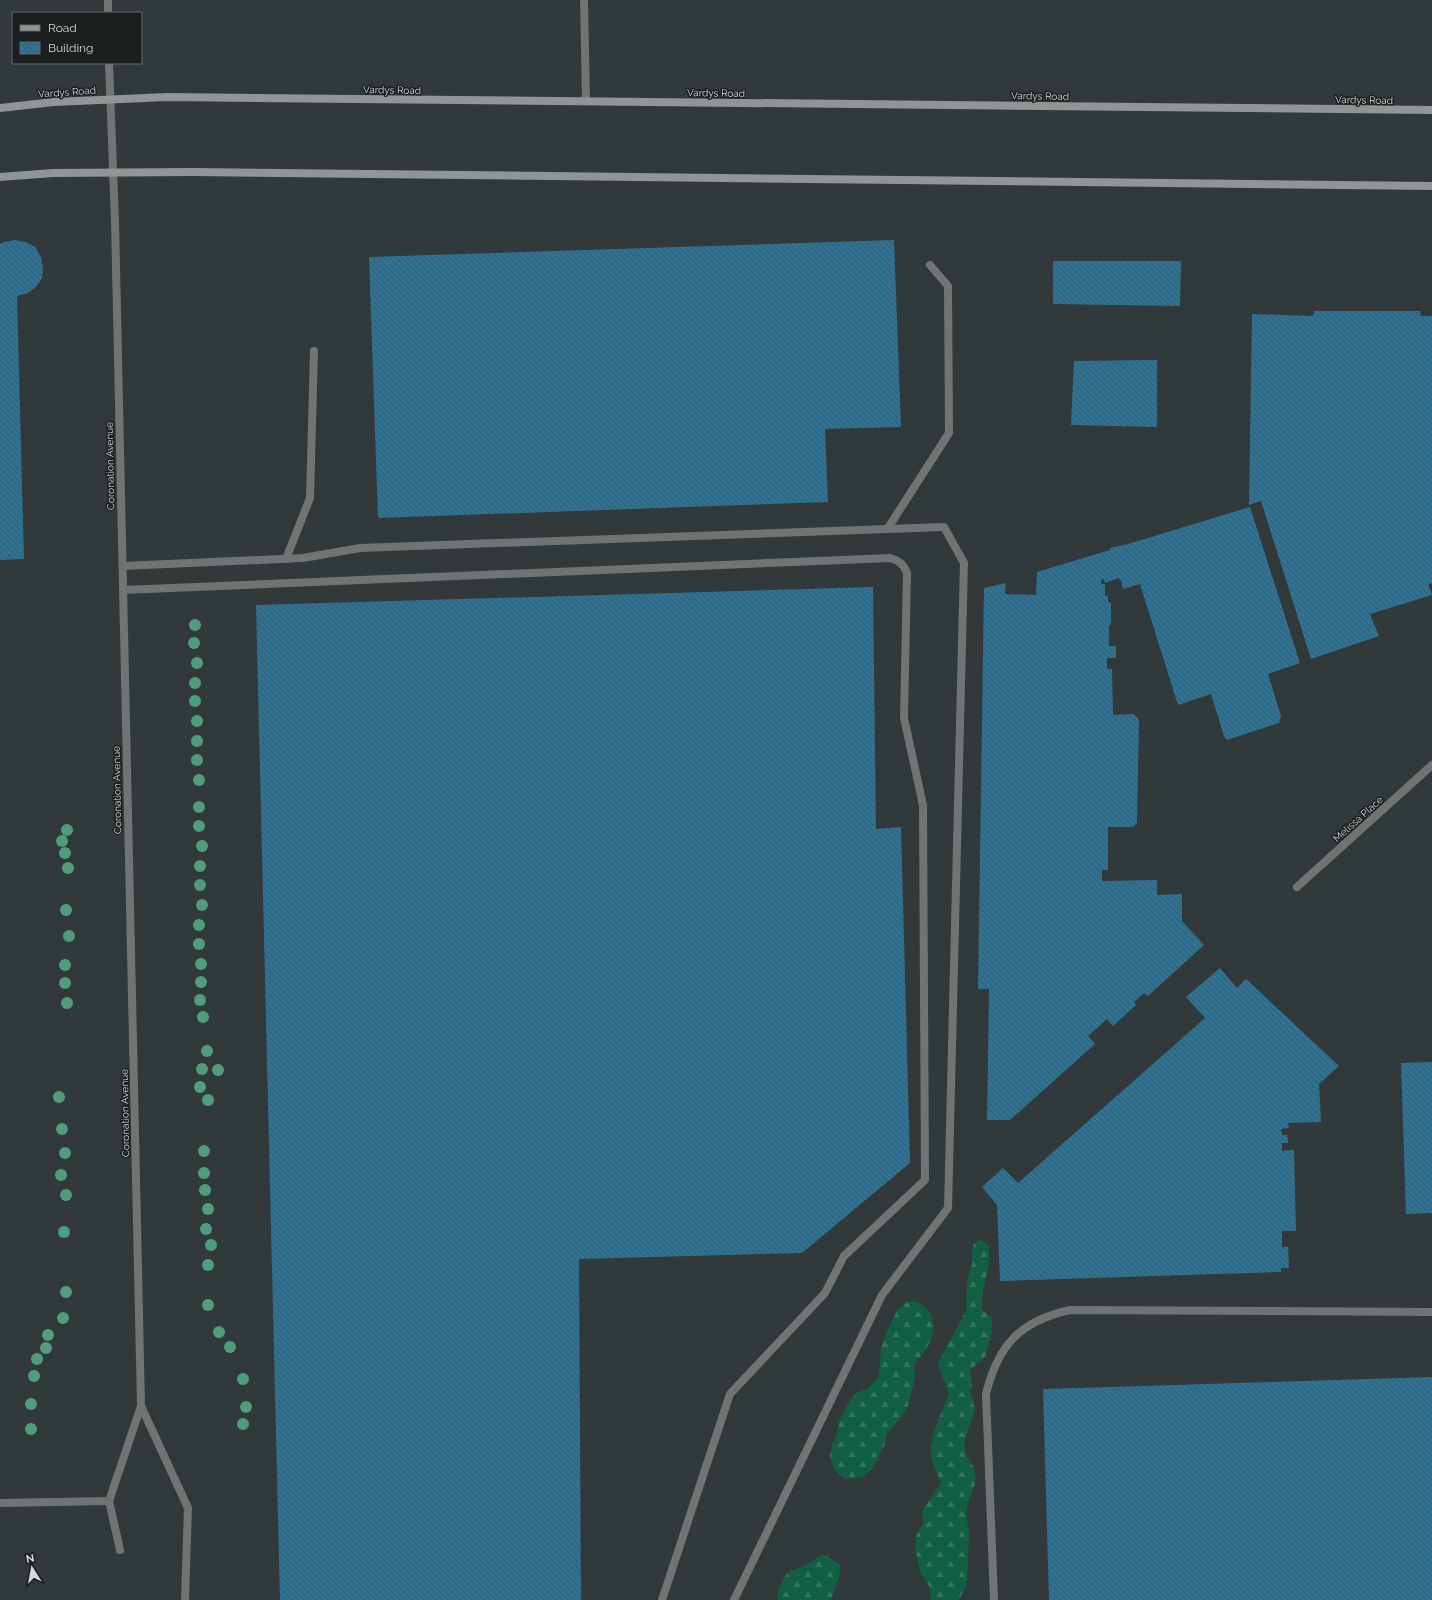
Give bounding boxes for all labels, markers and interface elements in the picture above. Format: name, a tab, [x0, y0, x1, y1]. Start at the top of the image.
legend	[12, 12, 142, 64]
text: Road	[48, 21, 77, 35]
text: Building	[48, 41, 94, 55]
street label: Vardys Road	[38, 84, 96, 100]
street label: Vardys Road	[363, 84, 421, 96]
street label: Vardys Road	[687, 87, 745, 99]
street label: Vardys Road	[1011, 90, 1069, 102]
street label: Vardys Road	[1335, 94, 1393, 106]
street label: Coronation Avenue	[104, 422, 116, 510]
street label: Coronation Avenue	[111, 746, 123, 834]
street label: Melissa Place	[1331, 794, 1385, 844]
street label: Coronation Avenue	[119, 1069, 131, 1157]
north arrow	[12, 1548, 52, 1588]
text: N	[25, 1551, 36, 1566]

